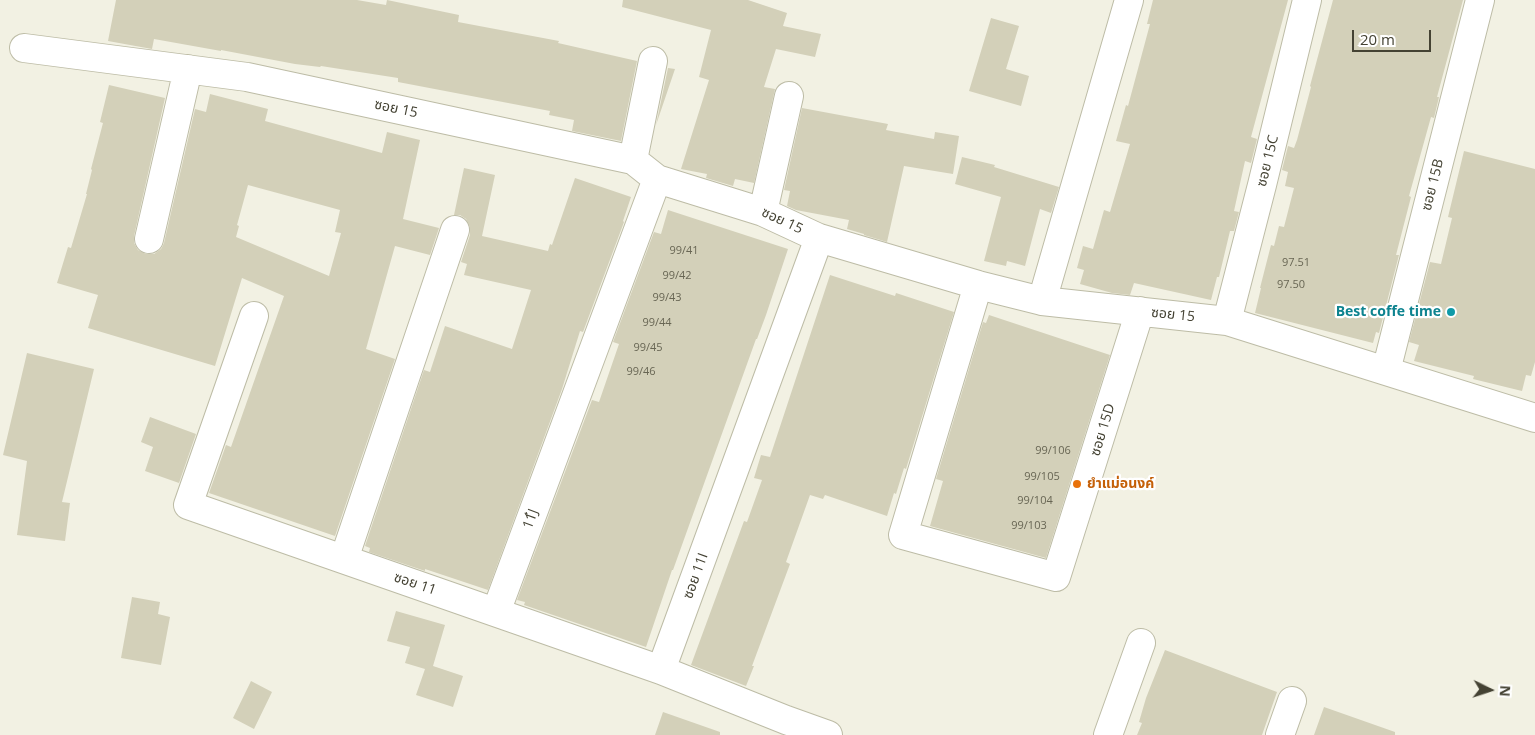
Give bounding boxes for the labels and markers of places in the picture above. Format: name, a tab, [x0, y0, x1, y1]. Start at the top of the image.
place label: Best coffe time	[1336, 304, 1441, 320]
marker: Best coffe time	[1445, 306, 1457, 318]
place label: ยำแม่อนงค์	[1087, 476, 1154, 492]
marker: ยำแม่อนงค์	[1071, 478, 1083, 490]

